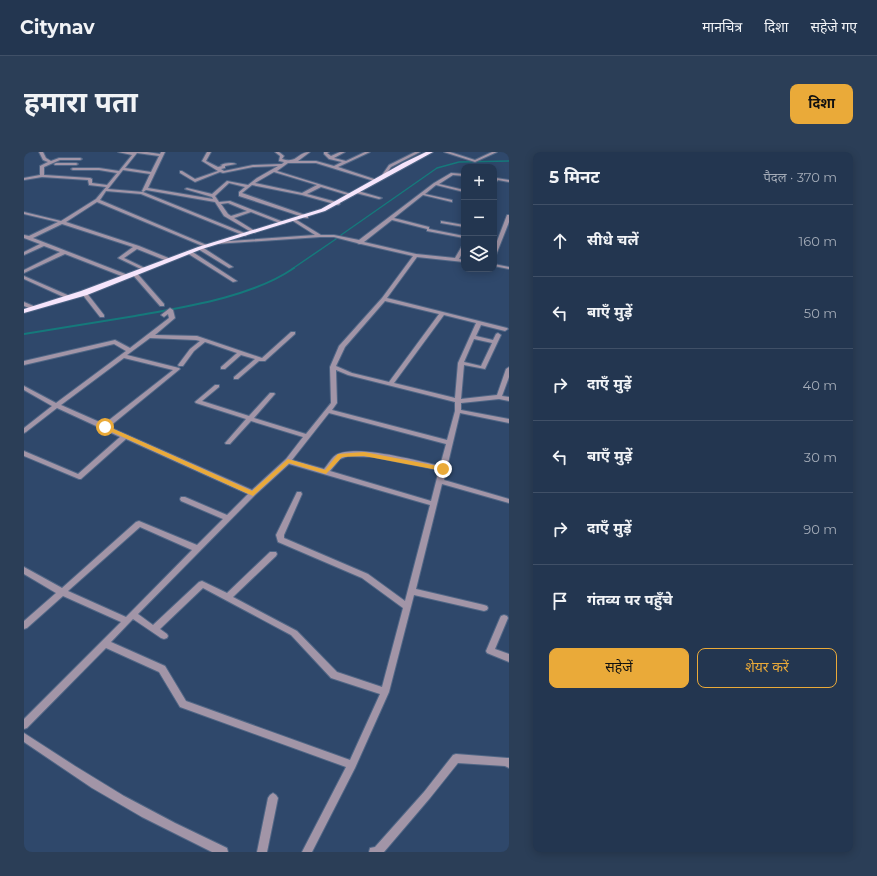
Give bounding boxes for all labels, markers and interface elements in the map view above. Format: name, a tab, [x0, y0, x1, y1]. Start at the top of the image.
text: Citynav	[20, 16, 95, 39]
text: मानचित्र	[702, 18, 742, 36]
text: दिशा	[764, 18, 788, 36]
text: सहेजे गए	[810, 18, 857, 36]
button: दिशा	[790, 84, 853, 124]
text: हमारा पता	[24, 85, 138, 119]
map controls	[461, 164, 497, 272]
button: +	[461, 164, 497, 200]
text: 5 मिनट	[549, 167, 600, 187]
text: पैदल · 370 m	[763, 169, 837, 185]
button: −	[461, 200, 497, 236]
icon: ahead	[549, 230, 571, 252]
text: सीधे चलें	[587, 230, 639, 249]
text: 160 m	[799, 233, 837, 249]
button: layers	[461, 236, 497, 272]
icon: left	[549, 302, 571, 324]
text: बाएँ मुड़ें	[587, 302, 632, 321]
text: 50 m	[804, 305, 837, 321]
icon: right	[549, 374, 571, 396]
text: दाएँ मुड़ें	[587, 374, 632, 393]
text: 40 m	[803, 377, 837, 393]
route start	[96, 418, 114, 436]
icon: left	[549, 446, 571, 468]
text: बाएँ मुड़ें	[587, 446, 632, 465]
text: 30 m	[804, 449, 837, 465]
route end	[434, 460, 452, 478]
icon: right	[549, 518, 571, 540]
text: दाएँ मुड़ें	[587, 518, 632, 537]
text: 90 m	[803, 521, 837, 537]
icon: arrive	[549, 590, 571, 612]
text: गंतव्य पर पहुँचे	[587, 590, 673, 609]
button: सहेजें	[549, 648, 689, 688]
button: शेयर करें	[697, 648, 837, 688]

